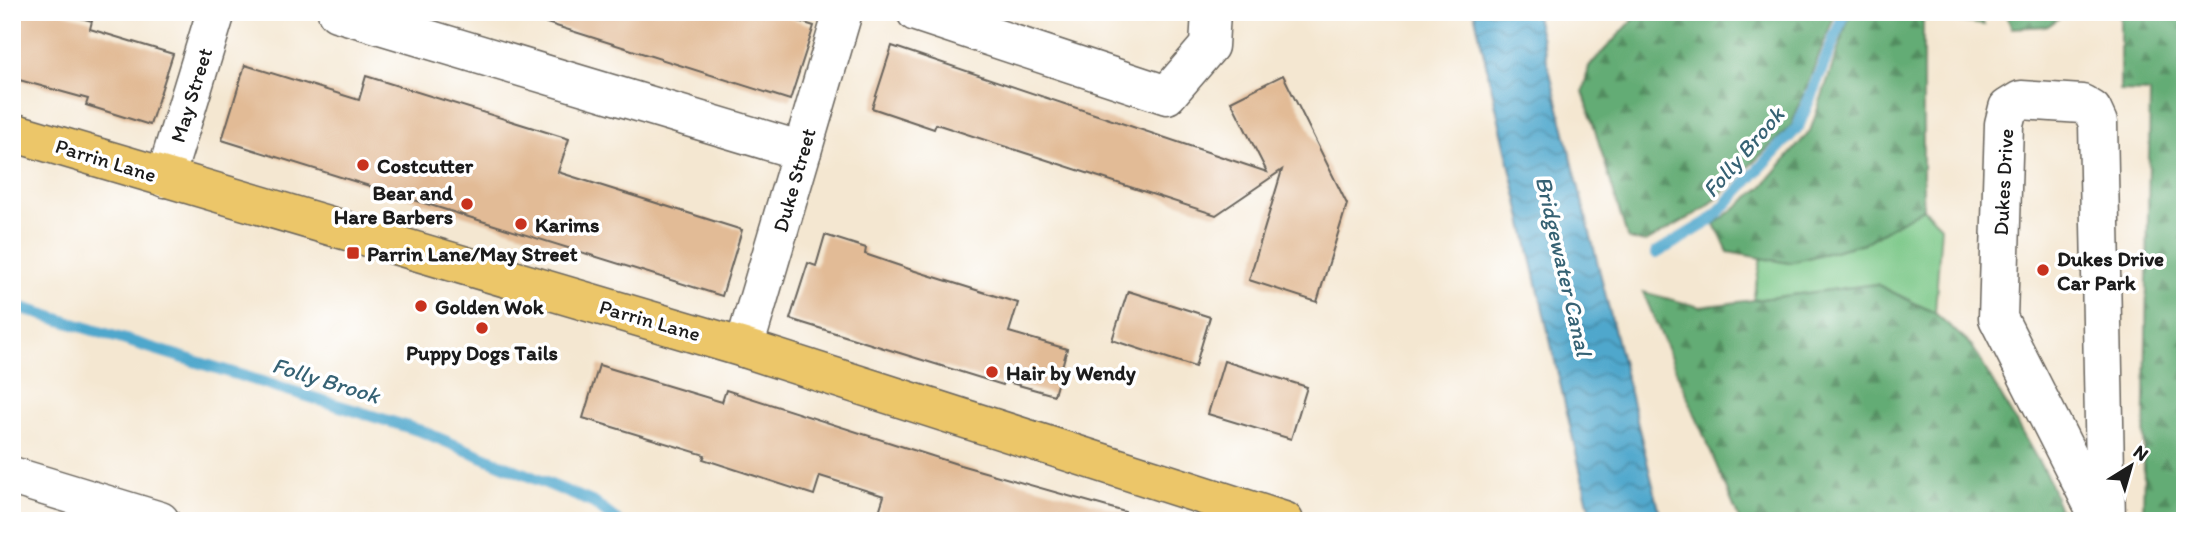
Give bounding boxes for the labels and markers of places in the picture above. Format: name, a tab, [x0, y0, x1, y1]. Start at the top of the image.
place label: Costcutter	[377, 153, 474, 178]
marker: Costcutter	[355, 157, 371, 173]
place label: Bear and Hare Barbers	[334, 180, 454, 229]
marker: Bear and Hare Barbers	[459, 196, 475, 212]
place label: Karims	[535, 212, 599, 237]
marker: Karims	[513, 216, 529, 232]
place label: Parrin Lane/May Street	[367, 241, 578, 267]
marker: Parrin Lane/May Street	[345, 245, 361, 261]
place label: Dukes Drive Car Park	[2057, 246, 2164, 295]
marker: Dukes Drive Car Park	[2035, 262, 2051, 278]
place label: Golden Wok	[435, 294, 545, 319]
marker: Golden Wok	[413, 298, 429, 314]
marker: Puppy Dogs Tails	[474, 320, 490, 336]
place label: Puppy Dogs Tails	[406, 340, 558, 366]
place label: Hair by Wendy	[1006, 360, 1137, 386]
marker: Hair by Wendy	[984, 364, 1000, 380]

